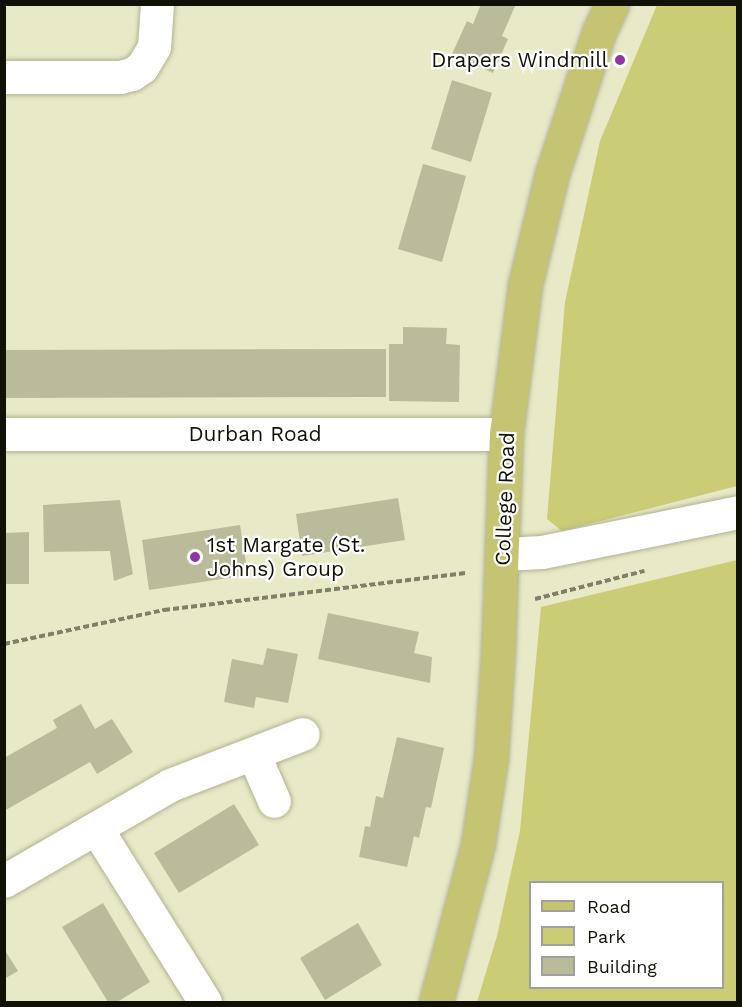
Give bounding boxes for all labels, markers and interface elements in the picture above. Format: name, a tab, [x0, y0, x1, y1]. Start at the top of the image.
place label: Drapers Windmill	[431, 47, 608, 73]
marker: Drapers Windmill	[613, 53, 627, 67]
street label: Durban Road	[188, 421, 322, 447]
street label: College Road	[490, 432, 520, 566]
place label: 1st Margate (St. Johns) Group	[207, 532, 365, 582]
marker: 1st Margate (St. Johns) Group	[188, 550, 202, 564]
legend	[529, 881, 724, 989]
text: Road	[587, 896, 631, 917]
text: Park	[587, 926, 626, 947]
text: Building	[587, 956, 657, 977]

